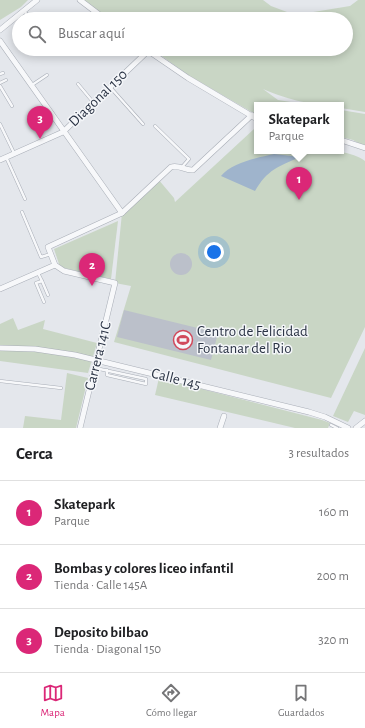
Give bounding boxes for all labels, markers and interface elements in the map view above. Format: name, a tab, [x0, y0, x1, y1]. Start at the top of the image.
search box	[12, 12, 353, 56]
icon: search	[26, 23, 48, 45]
text: Buscar aquí	[58, 26, 125, 41]
street label: Diagonal 150	[66, 67, 130, 129]
popup	[254, 102, 344, 154]
pin: 3	[27, 106, 53, 139]
text: Skatepark	[268, 112, 330, 127]
text: Parque	[268, 130, 304, 143]
pin: 1	[286, 167, 312, 200]
your location	[204, 242, 224, 262]
pin: 2	[79, 253, 105, 286]
street label: Carrera 141C	[82, 320, 114, 392]
place label: Centro de Felicidad Fontanar del Rio	[197, 324, 308, 356]
sports icon: Centro de Felicidad Fontanar del Rio	[172, 329, 194, 351]
street label: Calle 145	[150, 366, 202, 392]
text: Cerca	[16, 445, 53, 462]
text: 3 resultados	[289, 447, 349, 460]
text: Skatepark	[54, 497, 115, 512]
text: 1	[27, 506, 31, 519]
text: 160 m	[319, 506, 349, 519]
text: Parque	[54, 515, 90, 528]
text: Bombas y colores liceo infantil	[54, 561, 234, 576]
text: 2	[26, 570, 32, 583]
text: 200 m	[317, 570, 349, 583]
text: Tienda · Calle 145A	[54, 579, 147, 592]
text: Deposito bilbao	[54, 625, 149, 640]
text: 3	[26, 634, 32, 647]
text: 320 m	[318, 634, 349, 647]
text: Tienda · Diagonal 150	[54, 643, 161, 656]
tab: Mapa	[41, 682, 65, 719]
tab: Cómo llegar	[146, 682, 197, 719]
tab: Guardados	[278, 682, 324, 719]

